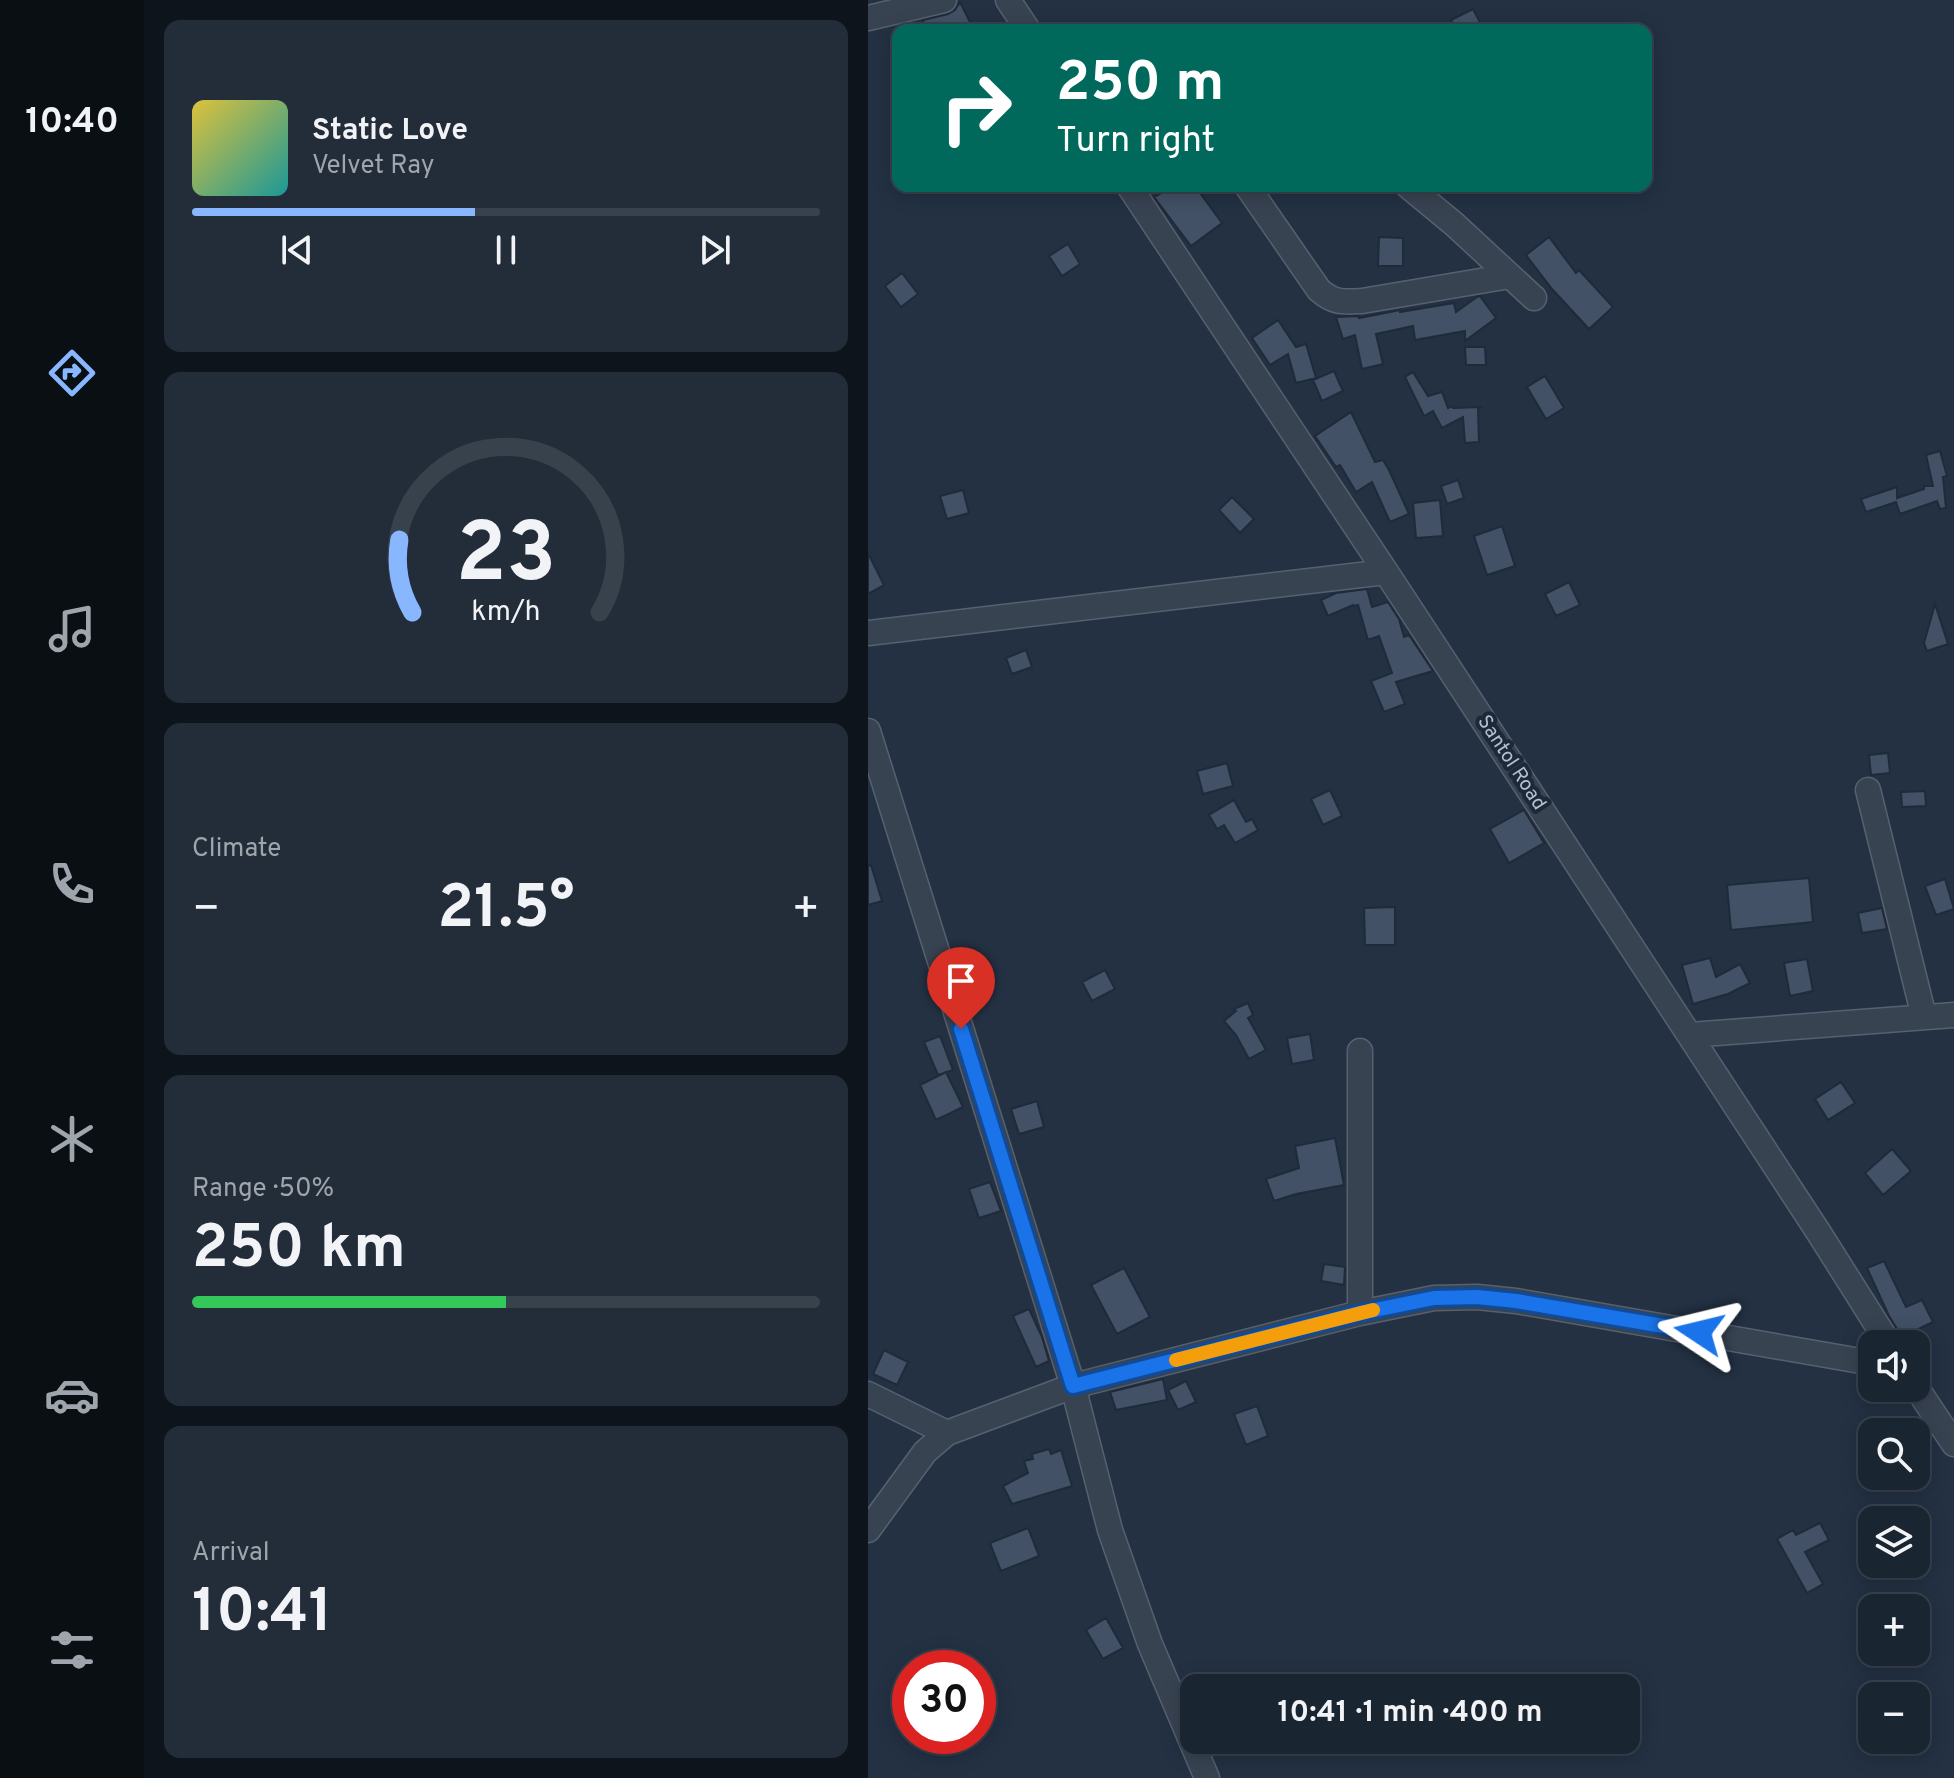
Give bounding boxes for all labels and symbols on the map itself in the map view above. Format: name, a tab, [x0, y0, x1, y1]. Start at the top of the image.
street label: Santol Road	[1471, 710, 1551, 816]
pin	[927, 947, 995, 1029]
position arrow	[1657, 1290, 1741, 1374]
speed limit sign: 30	[892, 1650, 996, 1754]

